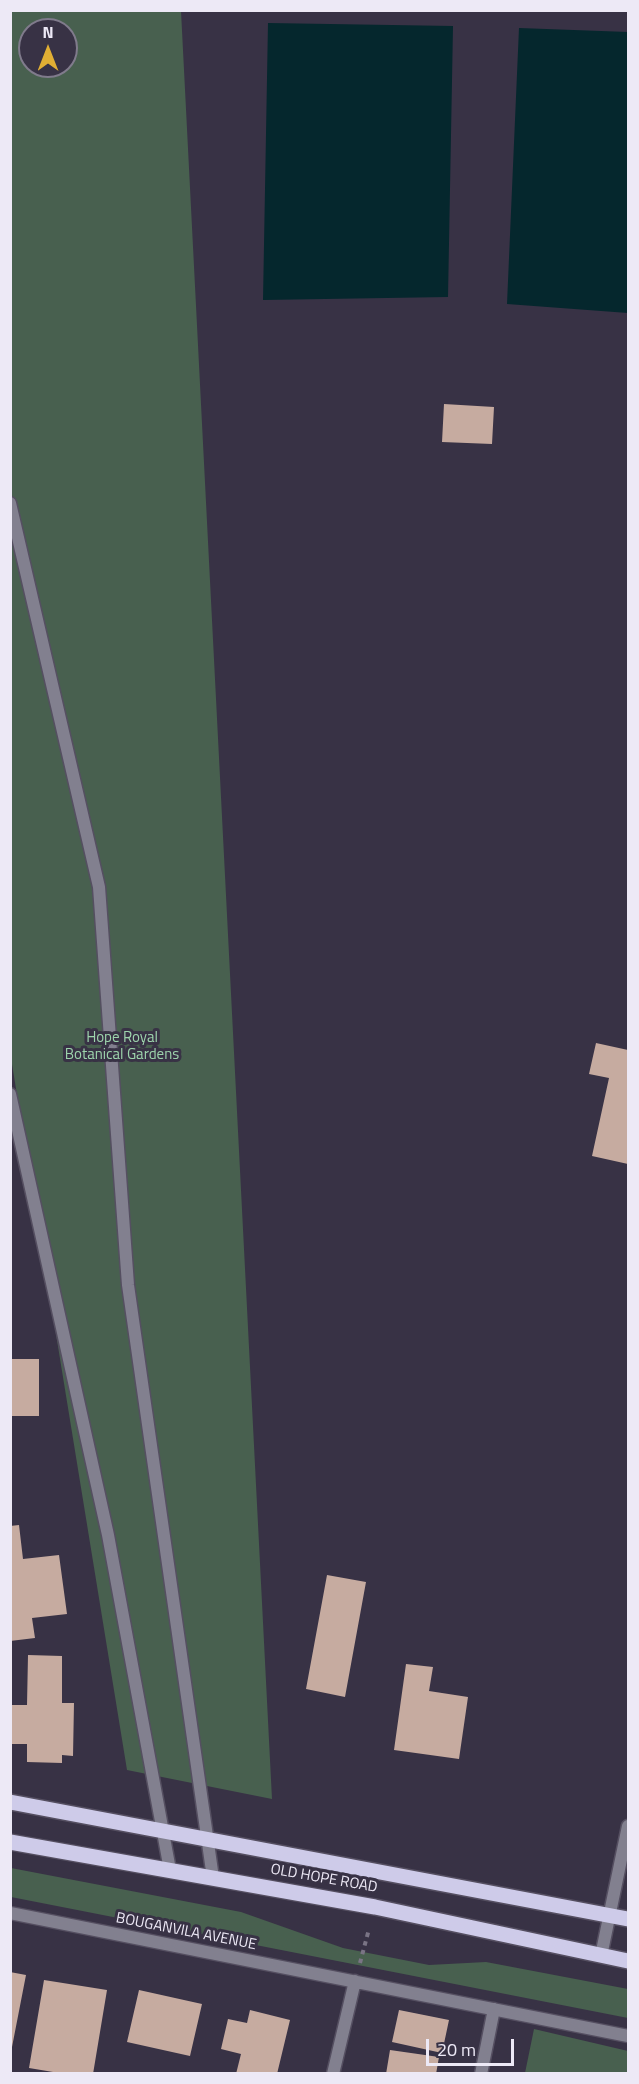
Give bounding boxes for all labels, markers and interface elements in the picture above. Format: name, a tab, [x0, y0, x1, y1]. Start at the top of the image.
north arrow	[18, 18, 78, 78]
text: N	[42, 20, 54, 44]
park label: Hope Royal Botanical Gardens	[65, 1029, 179, 1064]
street label: OLD HOPE ROAD	[269, 1861, 379, 1897]
street label: BOUGANVILA AVENUE	[114, 1910, 258, 1954]
scale bar	[429, 2027, 518, 2065]
text: 20 m	[437, 2036, 476, 2063]

